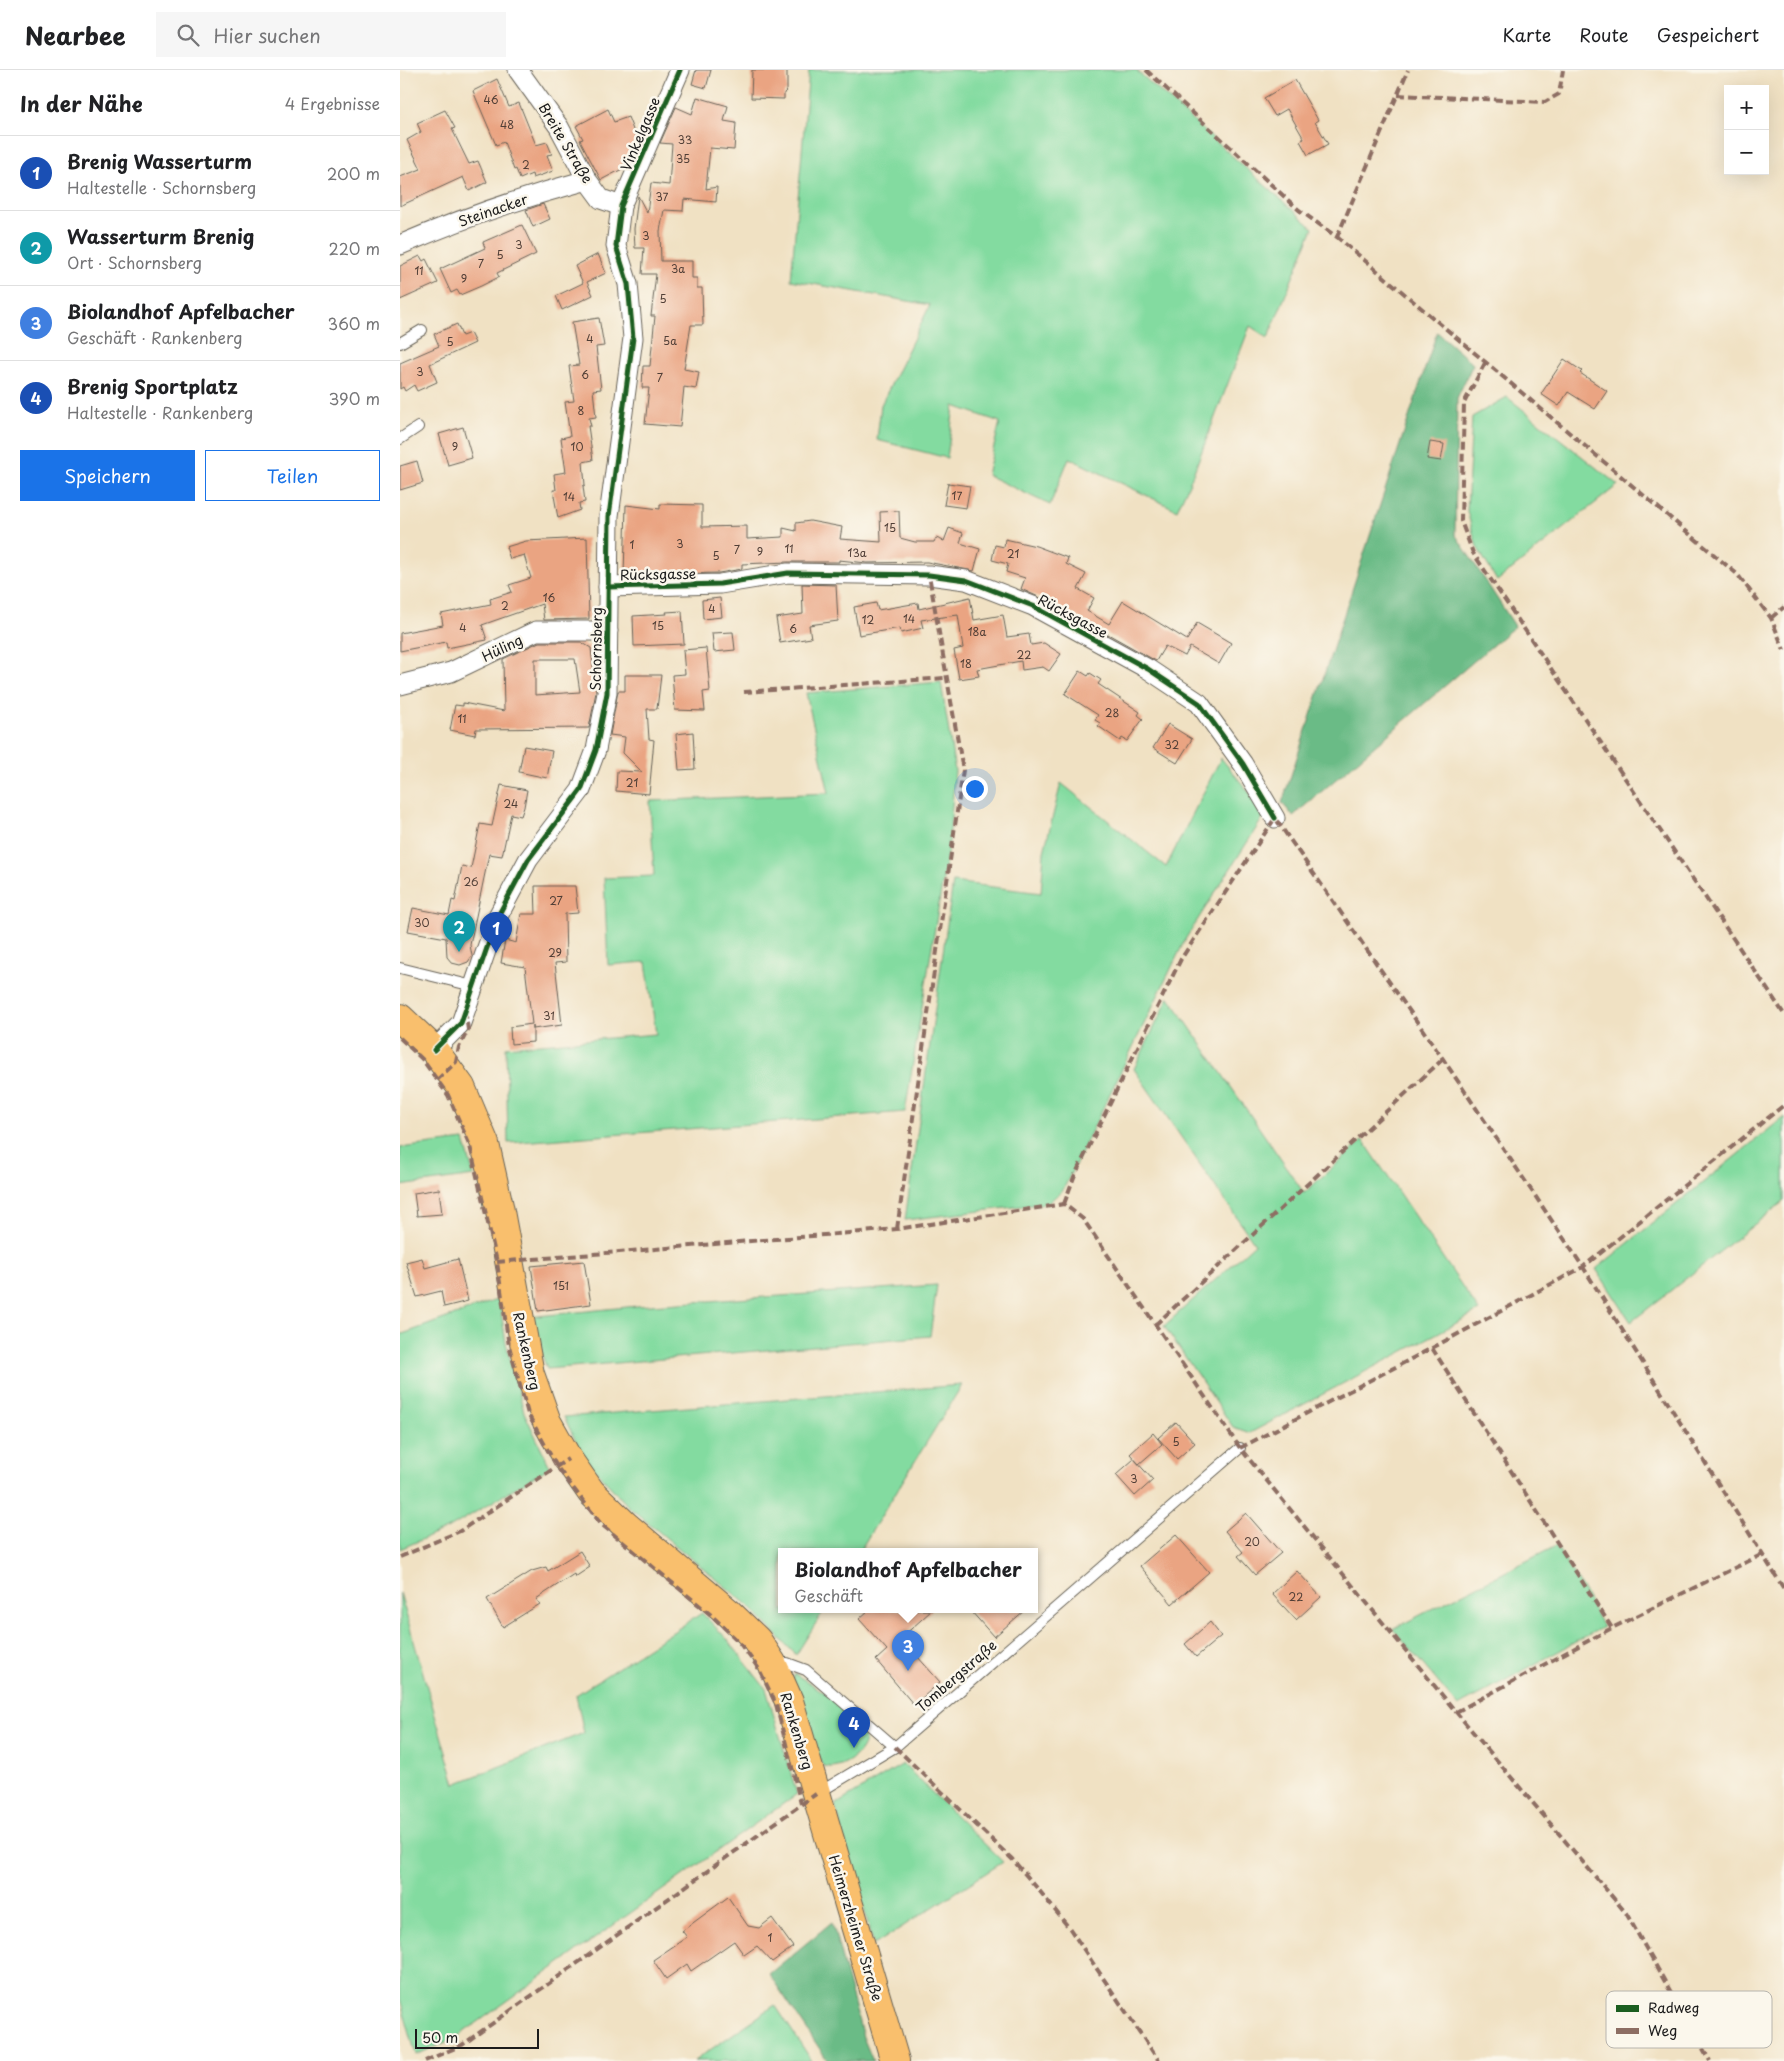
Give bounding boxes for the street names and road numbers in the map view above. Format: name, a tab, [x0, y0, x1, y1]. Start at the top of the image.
street label: Vinkelgasse	[615, 94, 665, 174]
street label: Breite Straße	[534, 99, 598, 187]
street label: Steinacker	[456, 188, 531, 232]
street label: Rücksgasse	[620, 563, 696, 585]
street label: Rücksgasse	[1034, 589, 1112, 643]
street label: Schornsberg	[585, 607, 607, 691]
street label: Hüling	[478, 629, 526, 667]
street label: Rankenberg	[508, 1310, 546, 1392]
street label: Tombergstraße	[911, 1635, 1001, 1717]
street label: Rankenberg	[775, 1690, 819, 1772]
street label: Heimerzheimer Straße	[824, 1852, 888, 2004]

